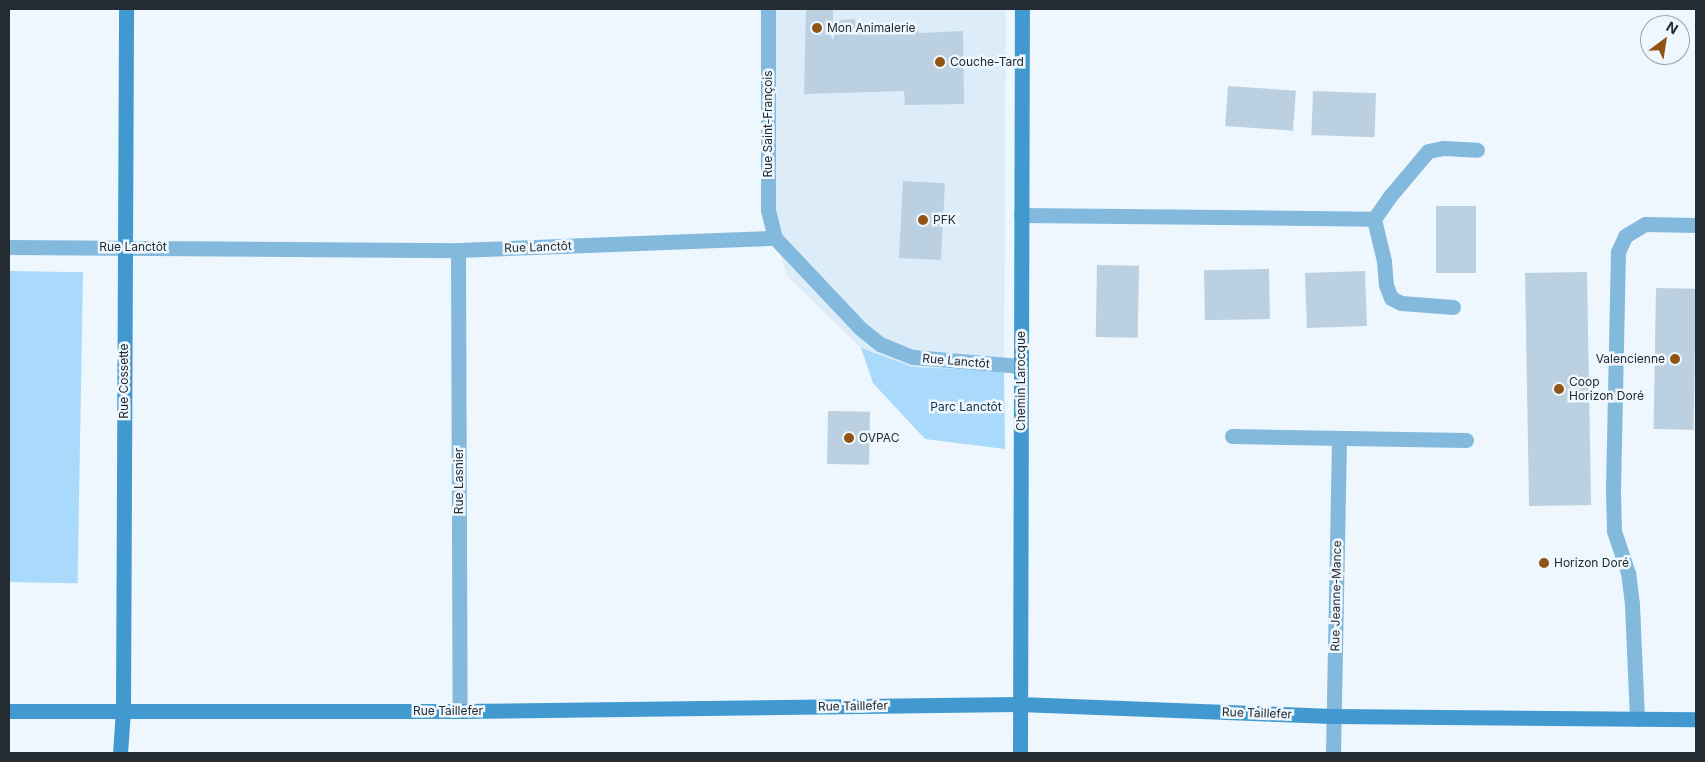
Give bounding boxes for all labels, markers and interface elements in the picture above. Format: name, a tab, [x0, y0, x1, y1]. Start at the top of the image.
north arrow	[1640, 15, 1690, 65]
text: N	[1664, 18, 1681, 38]
place label: Mon Animalerie	[827, 21, 916, 35]
marker: Mon Animalerie	[811, 22, 823, 34]
place label: Couche-Tard	[950, 55, 1024, 69]
marker: Couche-Tard	[934, 56, 946, 68]
street label: Rue Saint-François	[761, 70, 775, 178]
place label: PFK	[933, 213, 956, 227]
marker: PFK	[917, 214, 929, 226]
street label: Rue Lanctôt	[504, 239, 572, 255]
street label: Rue Lanctôt	[99, 240, 167, 254]
street label: Chemin Larocque	[1014, 331, 1028, 431]
street label: Rue Cossette	[117, 343, 131, 419]
street label: Rue Lanctôt	[922, 351, 990, 371]
place label: Valencienne	[1596, 352, 1665, 366]
marker: Valencienne	[1669, 353, 1681, 365]
place label: Coop Horizon Doré	[1569, 375, 1644, 403]
marker: Coop Horizon Doré	[1553, 383, 1565, 395]
park label: Parc Lanctôt	[930, 400, 1002, 414]
place label: OVPAC	[859, 431, 899, 445]
marker: OVPAC	[843, 432, 855, 444]
street label: Rue Lasnier	[452, 448, 466, 514]
street label: Rue Jeanne-Mance	[1328, 540, 1344, 652]
place label: Horizon Doré	[1554, 556, 1629, 570]
marker: Horizon Doré	[1538, 557, 1550, 569]
street label: Rue Taillefer	[818, 698, 888, 714]
street label: Rue Taillefer	[413, 704, 483, 718]
street label: Rue Taillefer	[1222, 705, 1292, 721]

